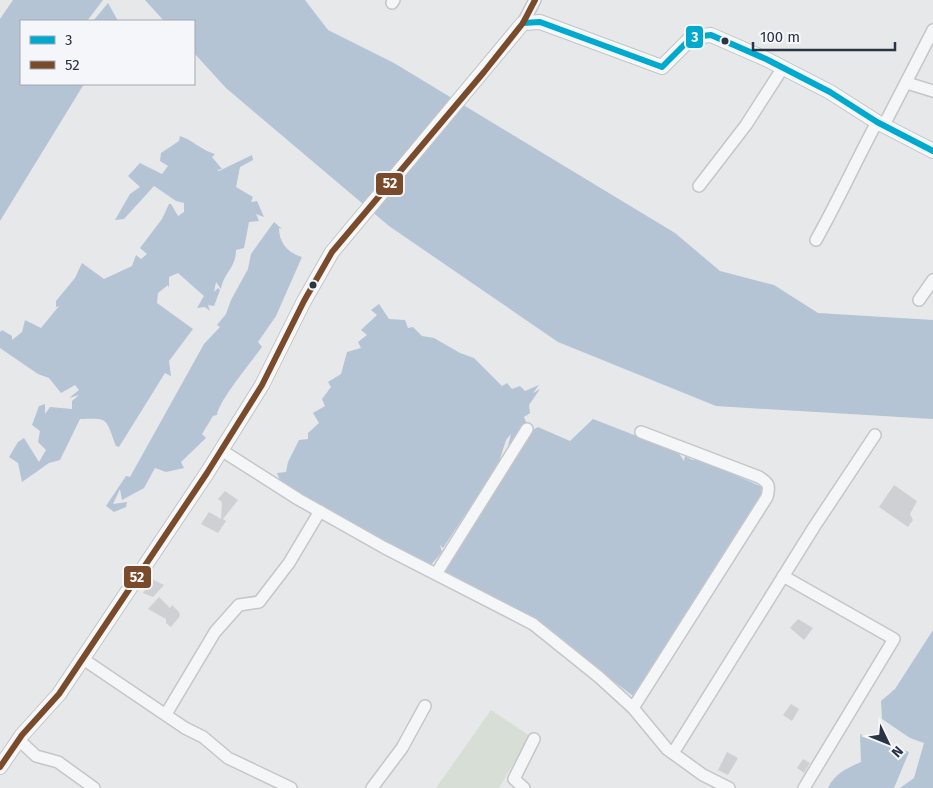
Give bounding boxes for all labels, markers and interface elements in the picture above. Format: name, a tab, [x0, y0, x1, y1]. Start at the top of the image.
legend	[20, 20, 195, 85]
scale bar	[753, 20, 896, 52]
line badge: 3	[685, 25, 704, 49]
text: 100 m	[760, 28, 800, 46]
text: 3	[690, 29, 699, 46]
text: 3	[65, 31, 73, 49]
unlabelled marker	[720, 36, 730, 46]
text: 52	[65, 56, 80, 74]
line badge: 52	[375, 172, 404, 196]
text: 52	[383, 175, 397, 192]
unlabelled marker	[308, 280, 318, 290]
line badge: 52	[123, 565, 152, 589]
text: 52	[130, 569, 144, 586]
north arrow	[863, 718, 913, 768]
text: N	[888, 742, 907, 761]

